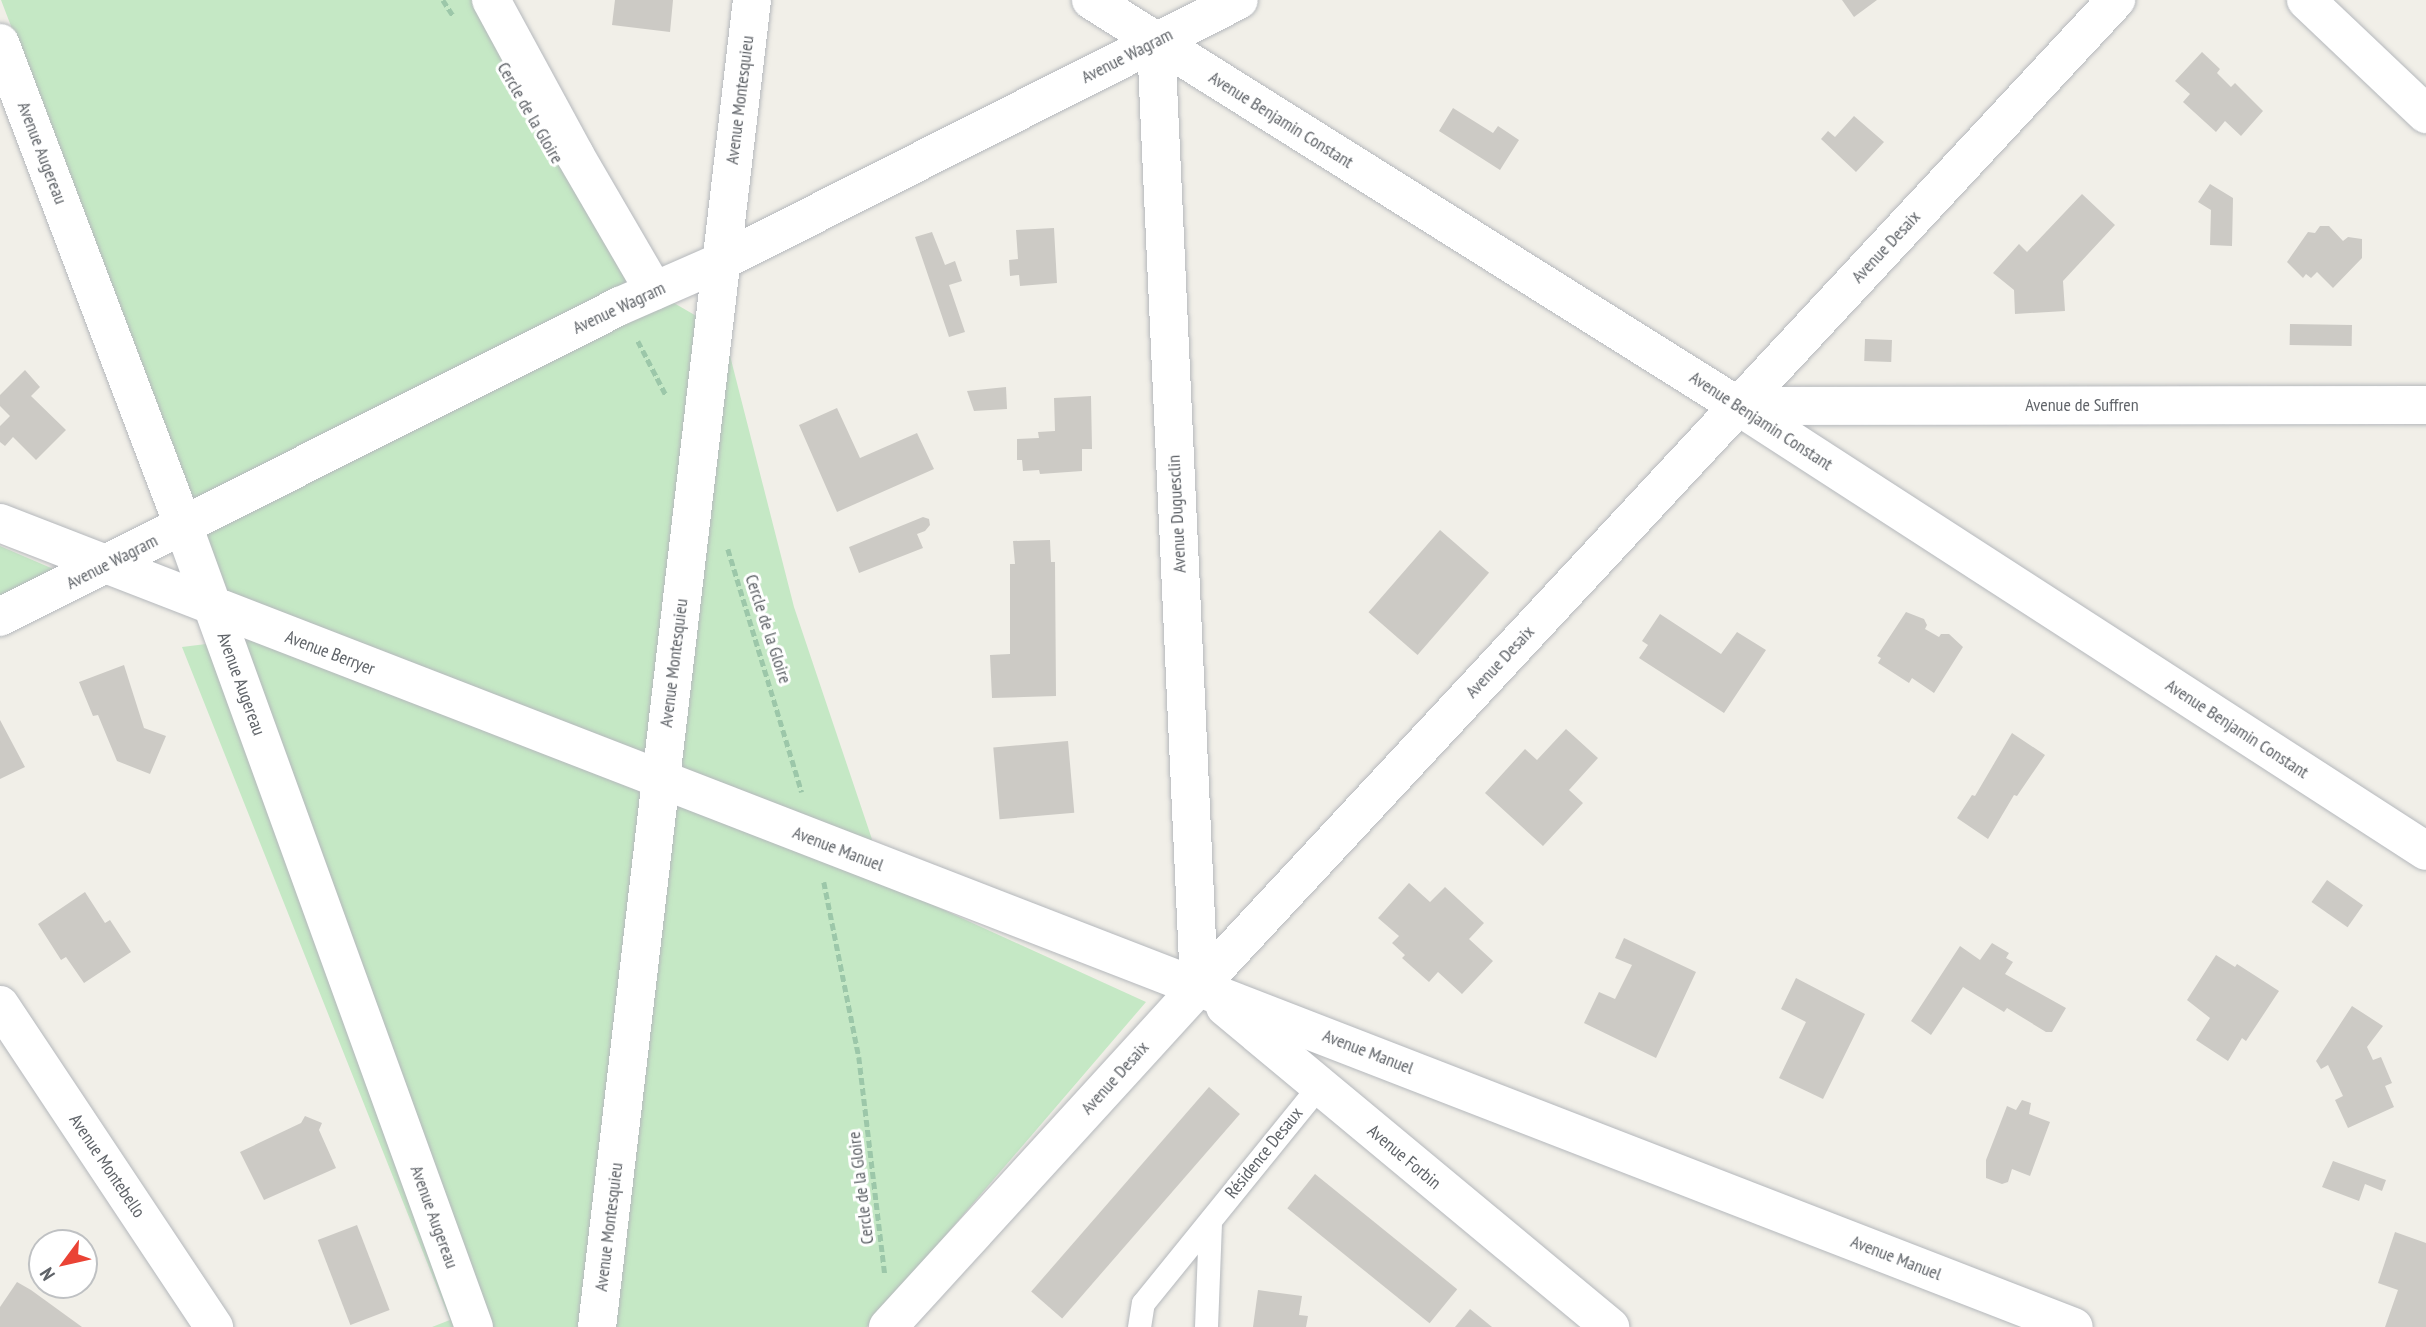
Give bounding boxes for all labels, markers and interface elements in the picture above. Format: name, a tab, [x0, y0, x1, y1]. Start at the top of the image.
street label: Avenue Wagram	[1078, 24, 1176, 88]
street label: Avenue Montesquieu	[721, 34, 759, 166]
street label: Cercle de la Gloire	[492, 59, 568, 167]
street label: Avenue Benjamin Constant	[1205, 67, 1357, 173]
street label: Avenue Augereau	[13, 99, 71, 207]
street label: Avenue Desaix	[1847, 206, 1925, 288]
street label: Avenue Wagram	[569, 277, 669, 339]
street label: Avenue Benjamin Constant	[1685, 367, 1837, 475]
street label: Avenue de Suffren	[2025, 394, 2139, 416]
street label: Avenue Duguesclin	[1163, 454, 1191, 574]
street label: Avenue Wagram	[63, 530, 161, 594]
street label: Cercle de la Gloire	[740, 572, 796, 686]
street label: Avenue Montesquieu	[655, 597, 693, 729]
street label: Avenue Desaix	[1461, 621, 1539, 703]
street label: Avenue Berryer	[282, 626, 378, 680]
street label: Avenue Augereau	[212, 629, 270, 739]
street label: Avenue Benjamin Constant	[2161, 675, 2313, 783]
street label: Avenue Manuel	[790, 822, 886, 876]
street label: Avenue Manuel	[1320, 1025, 1416, 1079]
street label: Avenue Desaix	[1077, 1037, 1153, 1119]
street label: Résidence Desaux	[1221, 1103, 1307, 1203]
street label: Avenue Montebello	[64, 1110, 150, 1222]
street label: Avenue Forbin	[1363, 1120, 1445, 1194]
street label: Cercle de la Gloire	[843, 1130, 879, 1246]
street label: Avenue Montesquieu	[590, 1161, 628, 1293]
street label: Avenue Augereau	[405, 1162, 463, 1272]
north arrow	[28, 1229, 98, 1299]
street label: Avenue Manuel	[1848, 1231, 1944, 1285]
text: N	[34, 1264, 60, 1285]

